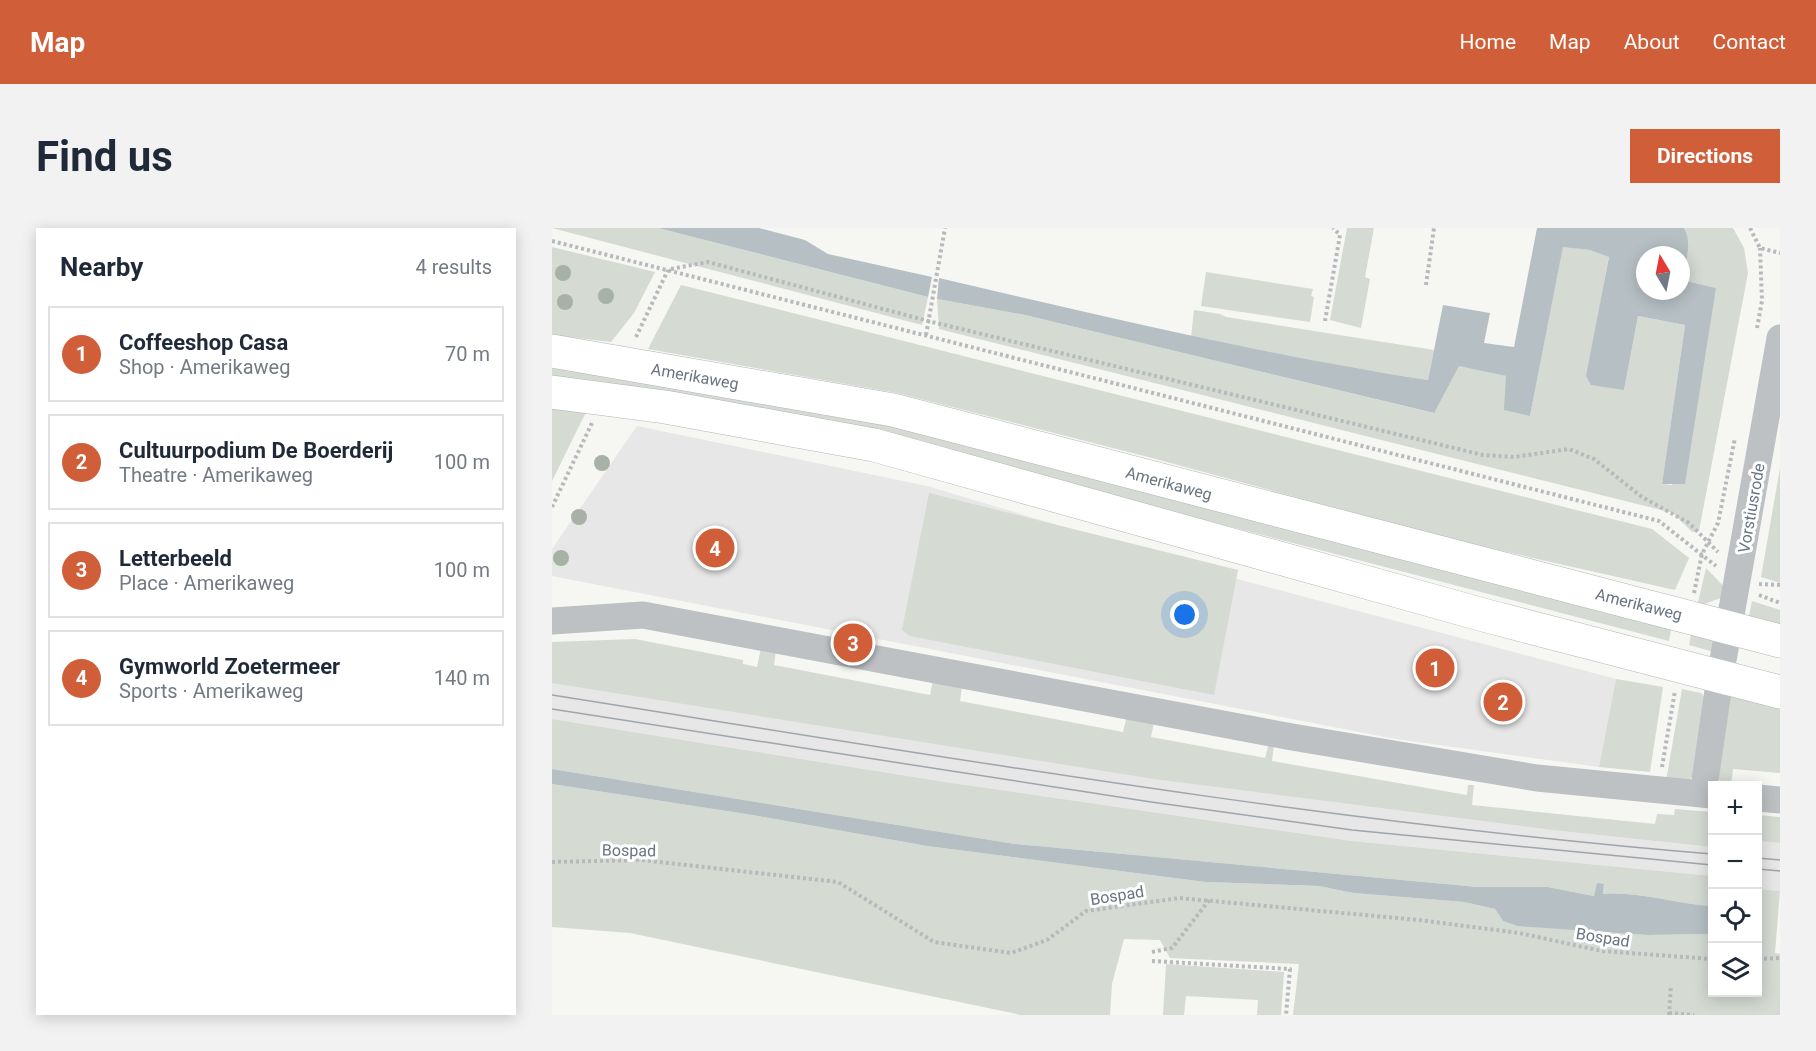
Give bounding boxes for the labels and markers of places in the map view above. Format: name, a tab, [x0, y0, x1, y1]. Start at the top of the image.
pin: 4	[696, 526, 734, 570]
pin: 3	[834, 620, 872, 666]
pin: 1	[1416, 646, 1454, 690]
pin: 2	[1484, 680, 1522, 724]

